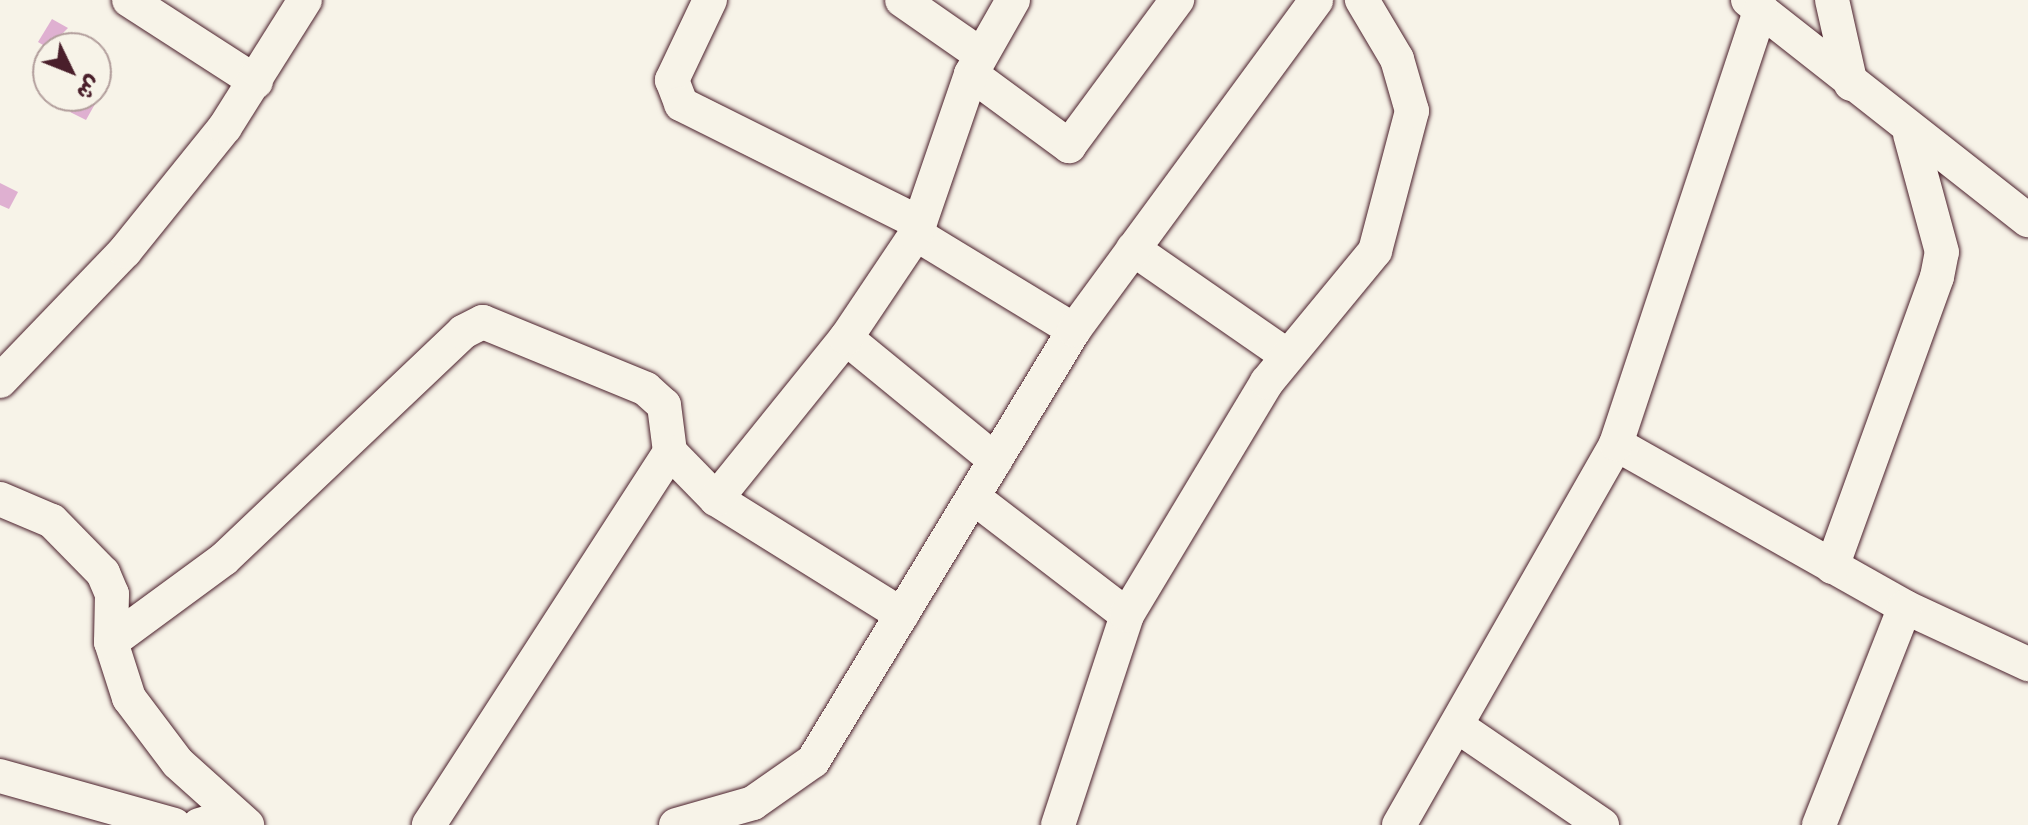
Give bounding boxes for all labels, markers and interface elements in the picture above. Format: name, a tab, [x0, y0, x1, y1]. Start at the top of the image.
north arrow	[32, 32, 112, 112]
text: ش	[70, 69, 107, 105]

